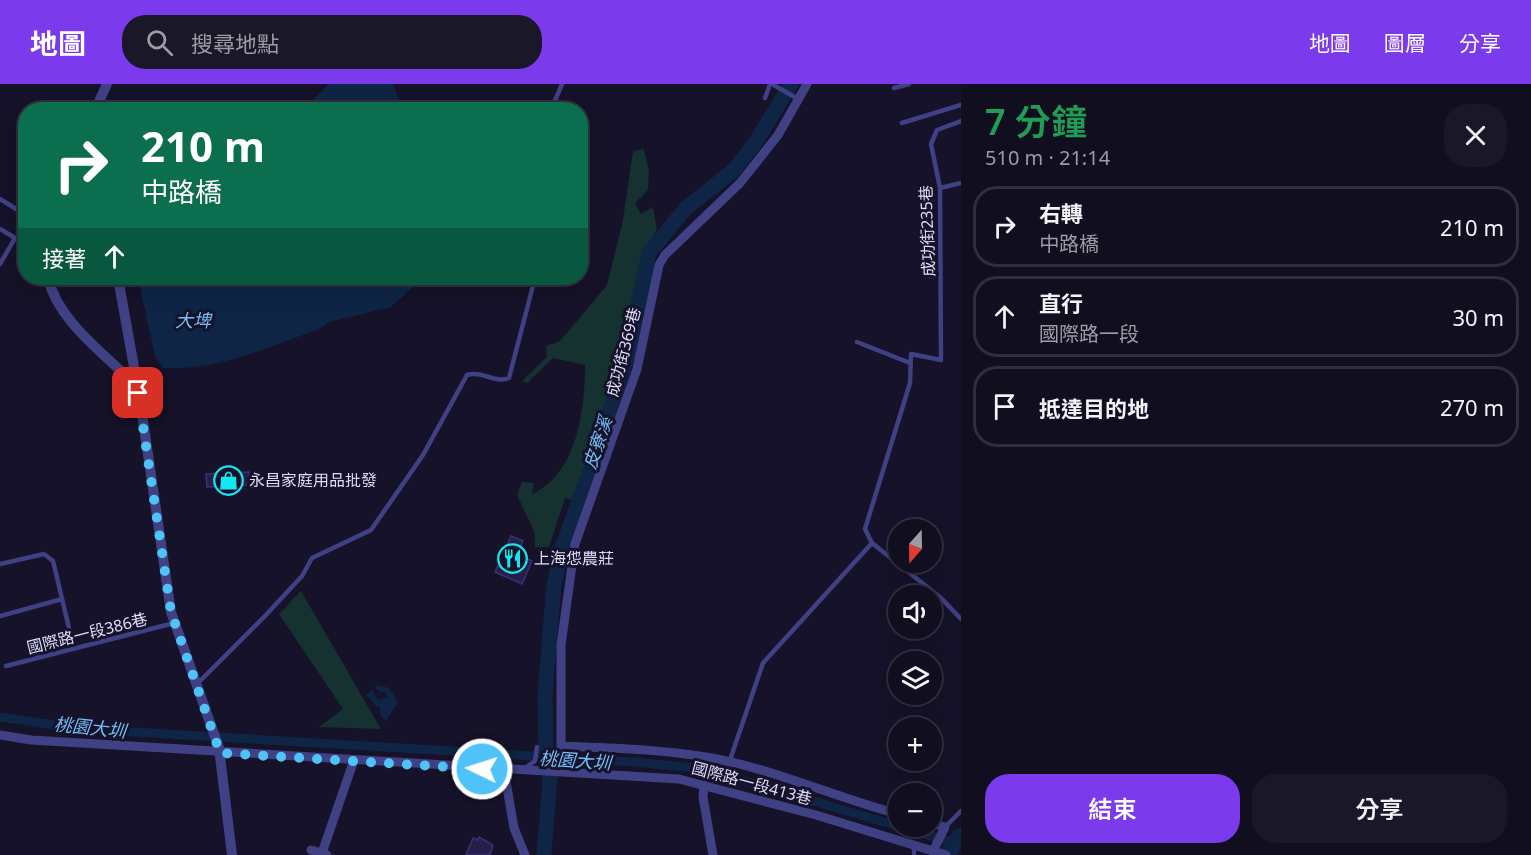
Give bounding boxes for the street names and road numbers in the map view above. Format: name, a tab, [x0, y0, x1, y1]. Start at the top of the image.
street label: 成功街235巷	[914, 185, 940, 277]
street label: 成功街369巷	[601, 305, 645, 399]
street label: 國際路一段386巷	[24, 607, 150, 659]
street label: 國際路一段413巷	[690, 756, 814, 810]

